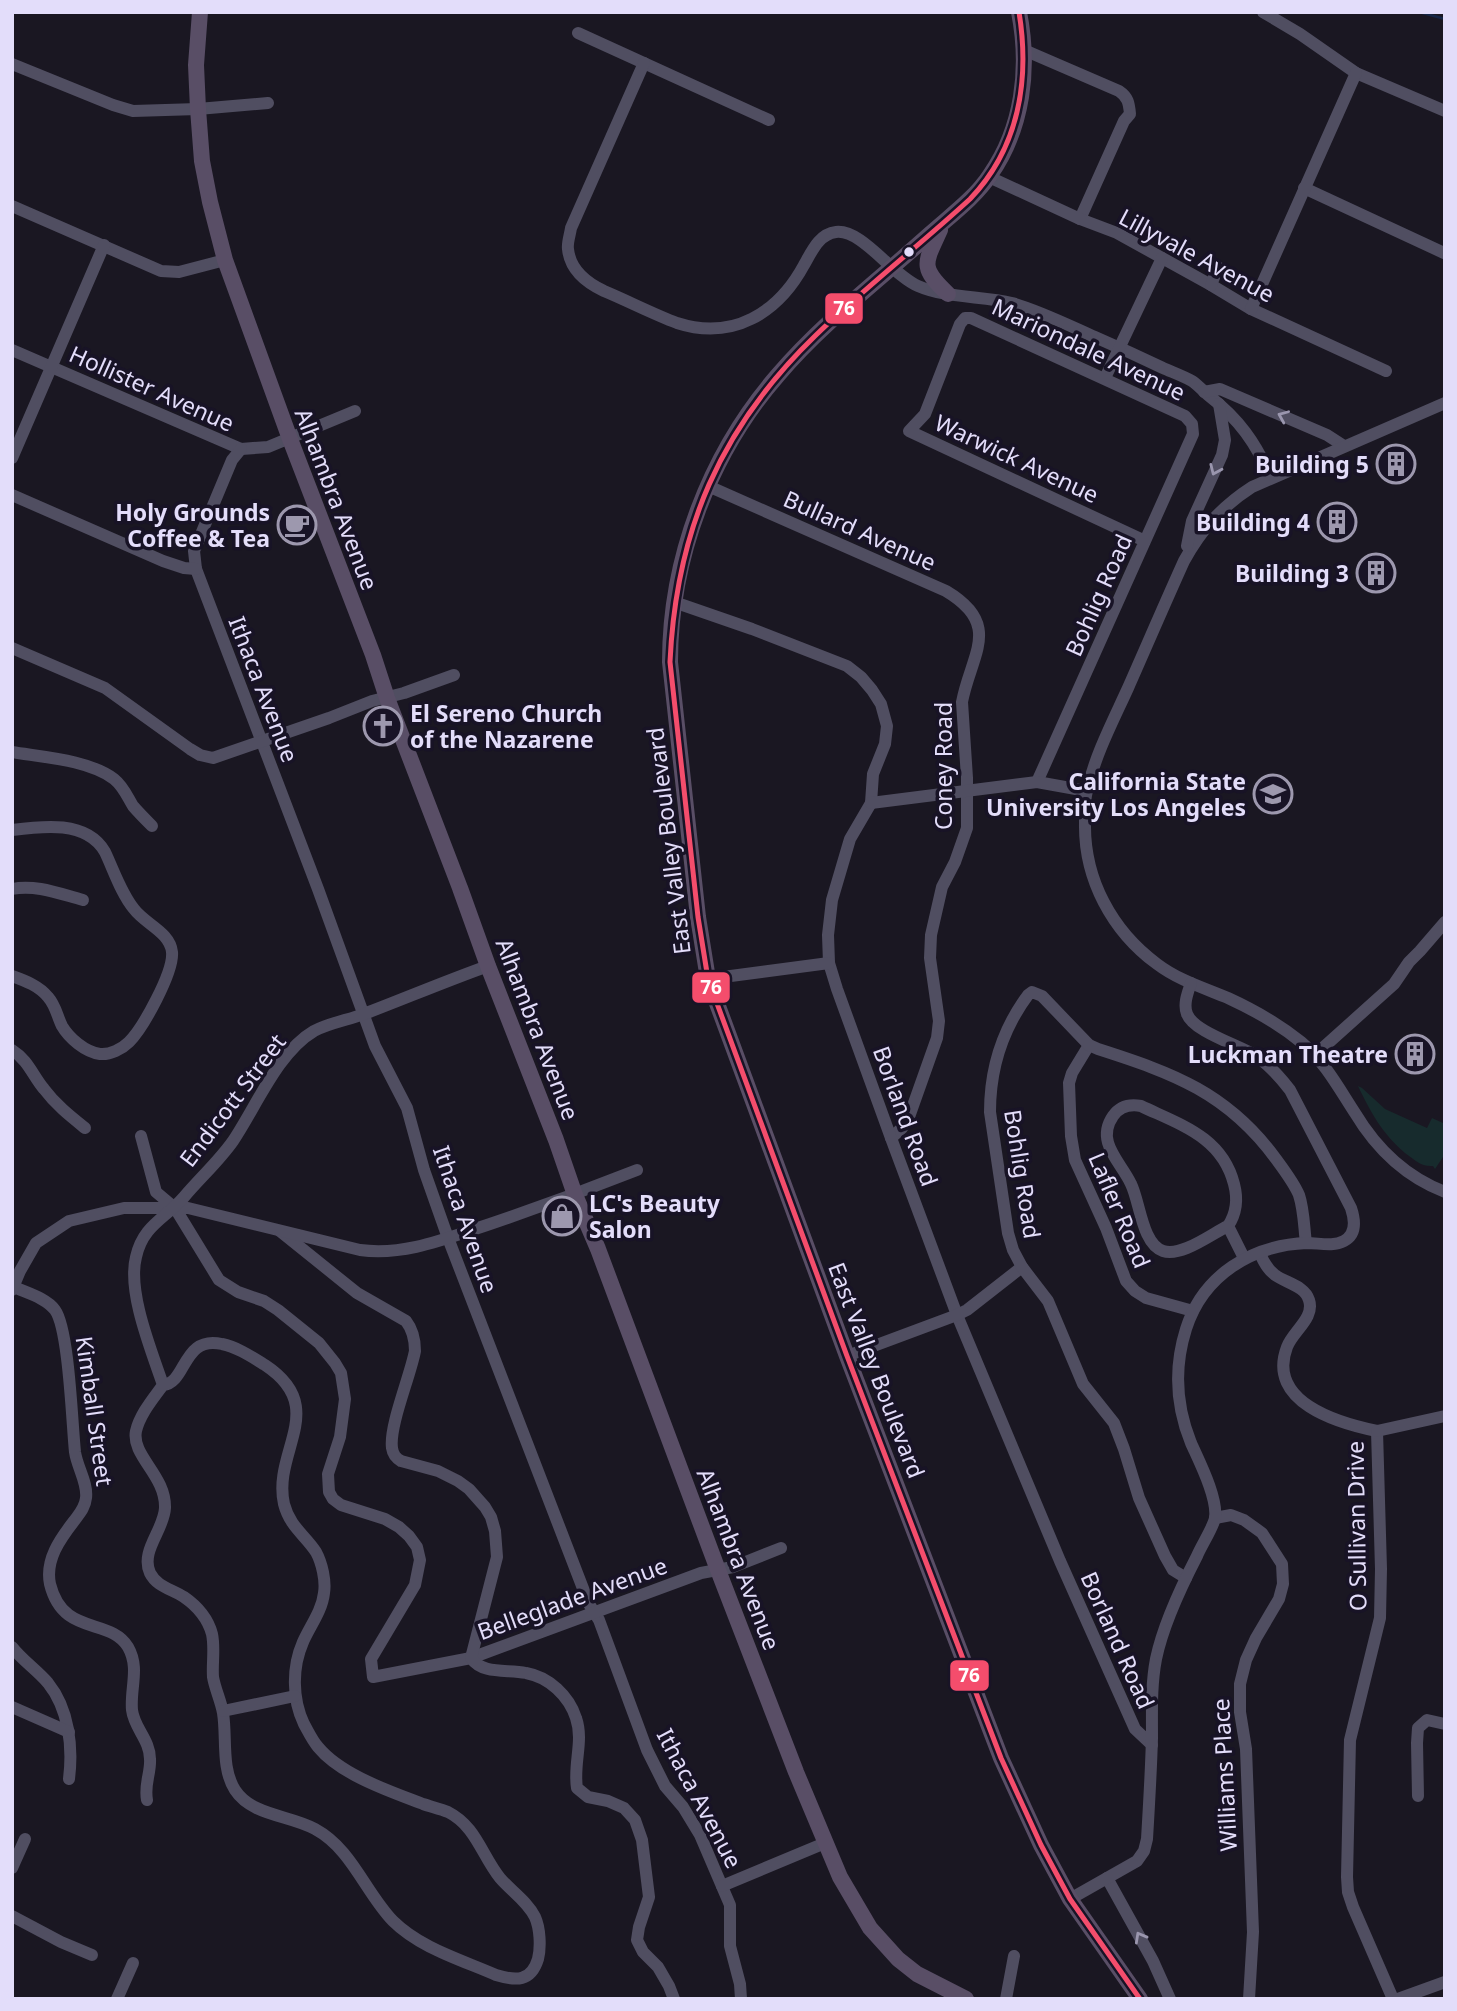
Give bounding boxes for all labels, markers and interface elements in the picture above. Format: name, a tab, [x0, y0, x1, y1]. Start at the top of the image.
street label: Lillyvale Avenue	[1114, 201, 1280, 309]
unlabelled marker	[902, 245, 916, 259]
street label: Mariondale Avenue	[987, 290, 1191, 408]
line badge: 76	[824, 292, 864, 325]
text: 76	[833, 295, 855, 321]
street label: Hollister Avenue	[65, 337, 239, 439]
street label: Alhambra Avenue	[288, 404, 386, 594]
street label: Warwick Avenue	[930, 406, 1104, 510]
one-way arrow	[1278, 410, 1291, 424]
building icon: Building 5	[1375, 443, 1417, 485]
place label: Building 5	[1255, 448, 1369, 480]
one-way arrow	[1209, 462, 1223, 475]
street label: Bullard Avenue	[779, 482, 941, 578]
place label: Holy Grounds Coffee & Tea	[115, 496, 270, 554]
building icon: Building 4	[1316, 501, 1358, 543]
cafe icon: Holy Grounds Coffee & Tea	[276, 504, 318, 546]
place label: Building 4	[1196, 506, 1310, 538]
street label: Bohlig Road	[1057, 529, 1139, 661]
building icon: Building 3	[1355, 552, 1397, 594]
place label: Building 3	[1235, 557, 1349, 589]
street label: Ithaca Avenue	[221, 611, 307, 767]
place label: El Sereno Church of the Nazarene	[410, 697, 602, 755]
street label: Coney Road	[927, 702, 959, 830]
church icon: El Sereno Church of the Nazarene	[362, 705, 404, 747]
street label: East Valley Boulevard	[638, 726, 698, 956]
place label: California State University Los Angeles	[986, 765, 1246, 823]
school or university icon: California State University Los Angeles	[1252, 773, 1294, 815]
street label: Alhambra Avenue	[489, 934, 587, 1124]
line badge: 76	[691, 971, 731, 1004]
text: 76	[700, 974, 722, 1000]
street label: Endicott Street	[171, 1027, 293, 1173]
building icon: Luckman Theatre	[1394, 1033, 1436, 1075]
place label: Luckman Theatre	[1188, 1038, 1388, 1070]
street label: Borland Road	[866, 1042, 946, 1190]
street label: Bohlig Road	[997, 1107, 1049, 1241]
street label: Ithaca Avenue	[426, 1141, 506, 1297]
street label: Lafler Road	[1081, 1147, 1159, 1273]
place label: LC's Beauty Salon	[589, 1187, 721, 1245]
shop icon: LC's Beauty Salon	[541, 1195, 583, 1237]
street label: East Valley Boulevard	[821, 1258, 933, 1482]
street label: Kimball Street	[69, 1334, 121, 1488]
street label: O Sullivan Drive	[1339, 1441, 1373, 1611]
street label: Alhambra Avenue	[690, 1464, 788, 1654]
street label: Belleglade Avenue	[473, 1549, 671, 1647]
street label: Borland Road	[1074, 1566, 1162, 1714]
line badge: 76	[949, 1659, 990, 1692]
text: 76	[958, 1662, 980, 1688]
street label: Williams Place	[1204, 1698, 1244, 1852]
street label: Ithaca Avenue	[650, 1723, 750, 1873]
one-way arrow	[1135, 1932, 1148, 1945]

